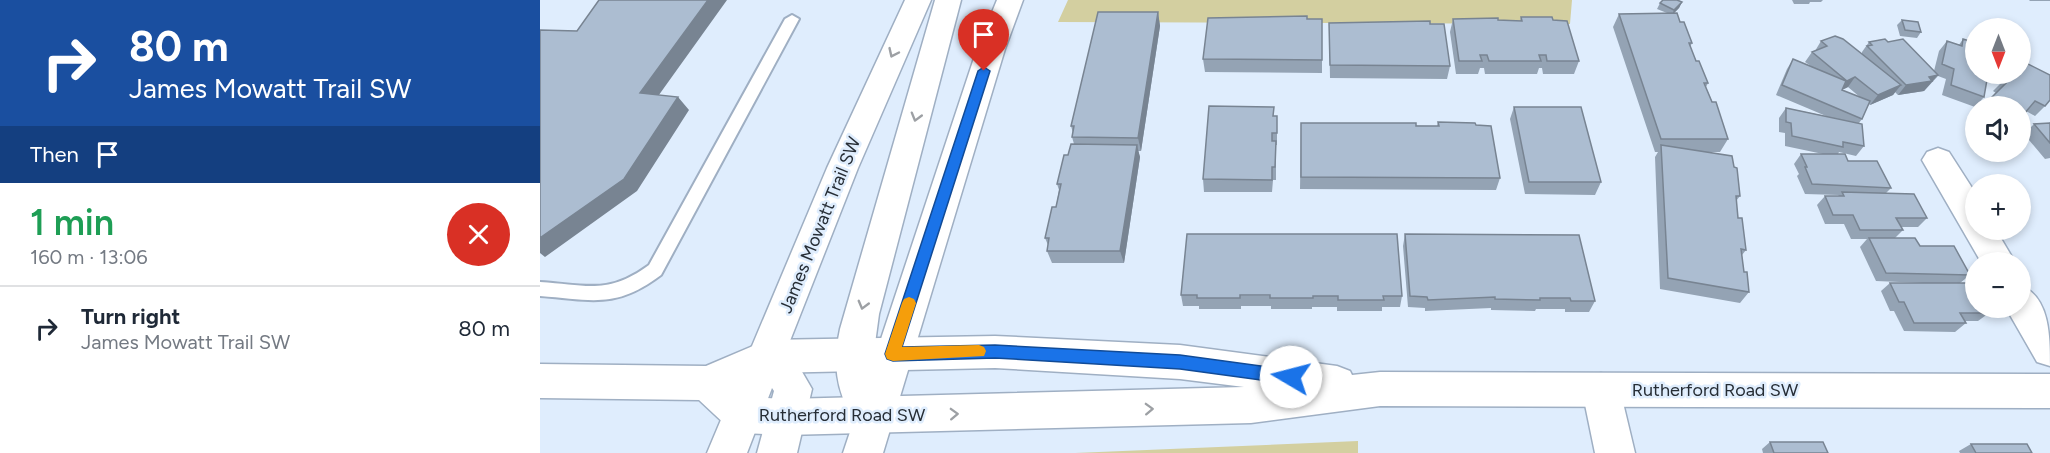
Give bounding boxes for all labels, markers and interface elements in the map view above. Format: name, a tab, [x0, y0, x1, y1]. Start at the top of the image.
pin	[958, 9, 1009, 71]
icon: arrive	[967, 18, 1000, 51]
north arrow	[1965, 18, 2031, 84]
map controls	[1965, 18, 2031, 318]
text: 80 m	[129, 21, 229, 72]
icon: right	[30, 24, 108, 102]
one-way arrow	[888, 46, 900, 57]
text: James Mowatt Trail SW	[129, 72, 411, 105]
button: sound	[1965, 96, 2031, 162]
one-way arrow	[911, 111, 923, 122]
street label: James Mowatt Trail SW	[775, 133, 866, 316]
icon: arrive	[91, 138, 124, 171]
text: Then	[30, 141, 79, 168]
button: +	[1965, 174, 2031, 240]
text: 1 min	[30, 201, 114, 244]
button: close	[447, 203, 510, 266]
text: 160 m · 13:06	[30, 245, 148, 269]
button: −	[1965, 252, 2031, 318]
one-way arrow	[858, 300, 871, 310]
text: Turn right	[81, 303, 180, 330]
icon: right	[30, 312, 63, 345]
text: 80 m	[458, 315, 510, 342]
text: James Mowatt Trail SW	[81, 330, 290, 354]
position arrow	[1259, 345, 1323, 409]
street label: Rutherford Road SW	[1632, 379, 1799, 401]
one-way arrow	[1144, 402, 1153, 415]
street label: Rutherford Road SW	[759, 404, 926, 426]
one-way arrow	[949, 408, 958, 420]

